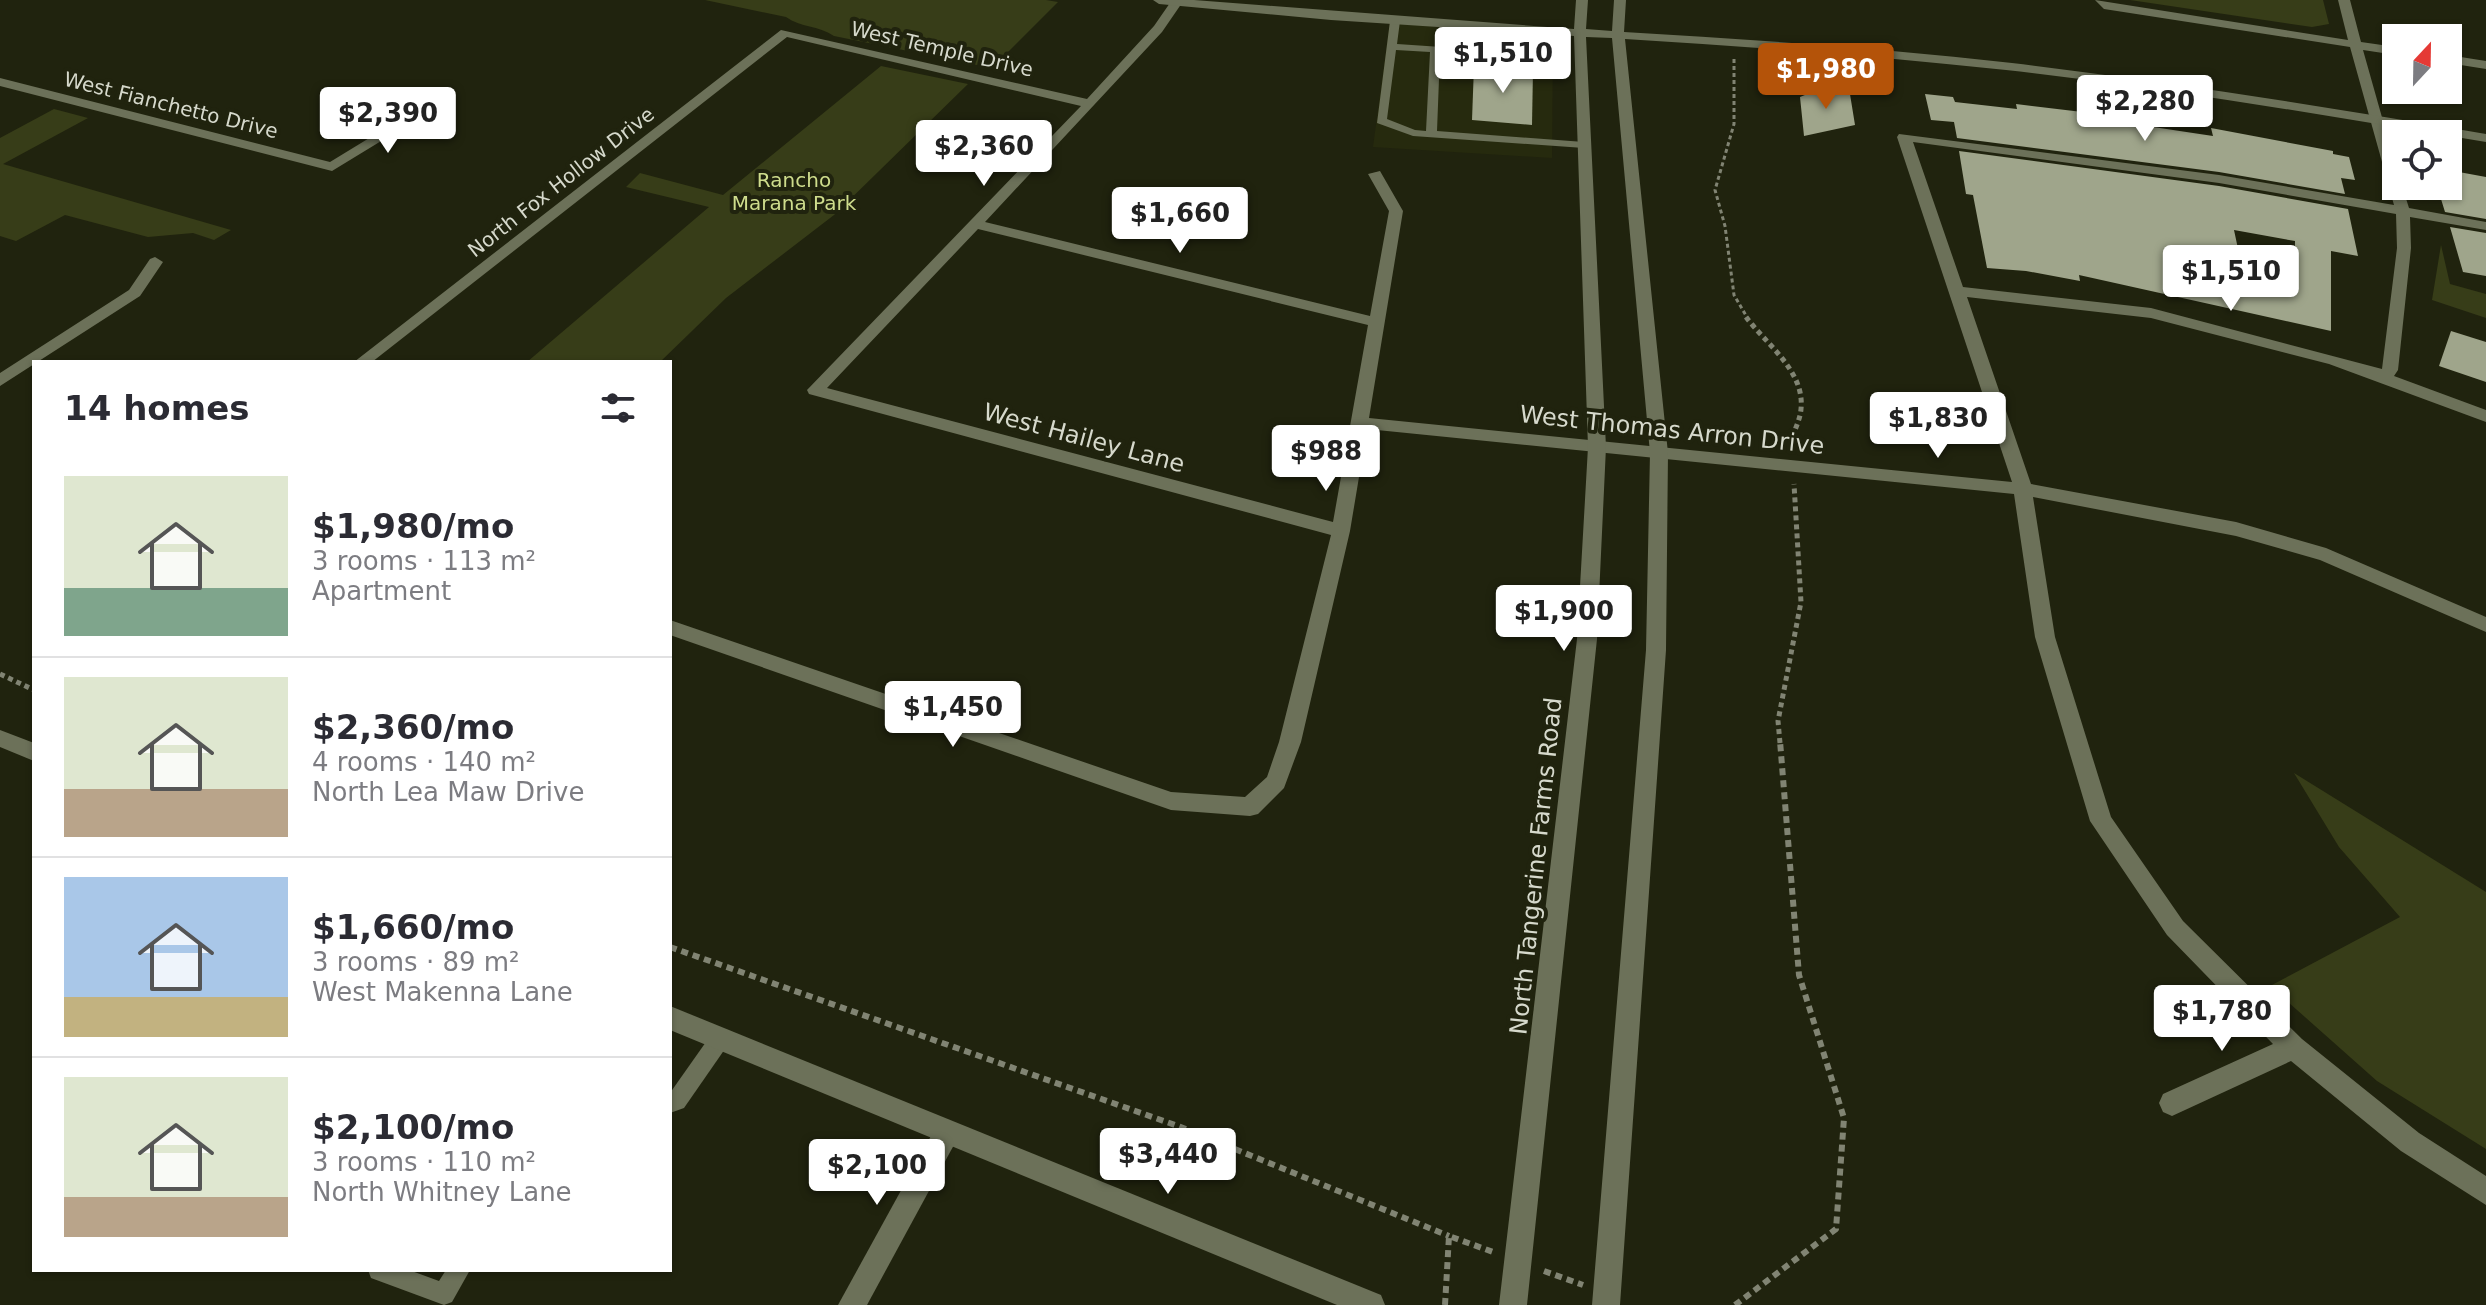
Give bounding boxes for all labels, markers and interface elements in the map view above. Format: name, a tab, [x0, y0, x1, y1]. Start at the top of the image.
street label: West Temple Drive	[849, 16, 1035, 82]
north arrow	[2382, 24, 2462, 104]
map controls	[2382, 24, 2462, 200]
pin: $1,510	[1438, 27, 1568, 95]
text: $1,510	[1453, 38, 1553, 68]
pin: $1,980	[1761, 43, 1891, 111]
text: $1,980	[1776, 54, 1876, 84]
street label: West Fianchetto Drive	[62, 67, 280, 143]
pin: $2,280	[2080, 75, 2210, 143]
text: $2,280	[2095, 86, 2195, 116]
pin: $2,390	[323, 87, 453, 155]
text: $2,390	[338, 98, 438, 128]
street label: North Fox Hollow Drive	[463, 102, 659, 262]
pin: $2,360	[919, 120, 1049, 188]
button: locate	[2382, 120, 2462, 200]
text: $2,360	[934, 131, 1034, 161]
park label: Rancho Marana Park	[732, 168, 857, 215]
pin: $1,660	[1115, 187, 1245, 255]
text: $1,660	[1130, 198, 1230, 228]
pin: $1,510	[2166, 245, 2296, 313]
text: $1,510	[2181, 256, 2281, 286]
icon: filters	[596, 386, 640, 430]
text: 14 homes	[64, 388, 249, 428]
pin: $1,830	[1873, 392, 2003, 460]
street label: West Hailey Lane	[980, 398, 1188, 478]
street label: West Thomas Arron Drive	[1518, 400, 1826, 460]
text: $1,830	[1888, 403, 1988, 433]
pin: $988	[1279, 425, 1373, 493]
text: $988	[1290, 436, 1362, 466]
text: $1,980/mo	[312, 506, 514, 546]
icon: home	[128, 508, 224, 604]
text: 3 rooms · 113 m²	[312, 546, 536, 576]
text: Apartment	[312, 576, 451, 606]
pin: $1,900	[1499, 585, 1629, 653]
text: $1,900	[1514, 596, 1614, 626]
pin: $1,450	[888, 681, 1018, 749]
text: $1,450	[903, 692, 1003, 722]
street label: North Tangerine Farms Road	[1504, 696, 1568, 1036]
text: $2,360/mo	[312, 707, 514, 747]
icon: home	[128, 709, 224, 805]
text: 4 rooms · 140 m²	[312, 747, 536, 777]
text: North Lea Maw Drive	[312, 777, 584, 807]
text: $1,660/mo	[312, 907, 514, 947]
icon: home	[128, 909, 224, 1005]
text: 3 rooms · 89 m²	[312, 947, 520, 977]
text: West Makenna Lane	[312, 977, 573, 1007]
pin: $1,780	[2157, 985, 2287, 1053]
text: $1,780	[2172, 996, 2272, 1026]
text: $2,100/mo	[312, 1107, 514, 1147]
icon: home	[128, 1109, 224, 1205]
pin: $3,440	[1103, 1128, 1233, 1196]
pin: $2,100	[812, 1139, 942, 1207]
text: $3,440	[1118, 1139, 1218, 1169]
text: 3 rooms · 110 m²	[312, 1147, 536, 1177]
text: $2,100	[827, 1150, 927, 1180]
text: North Whitney Lane	[312, 1177, 572, 1207]

